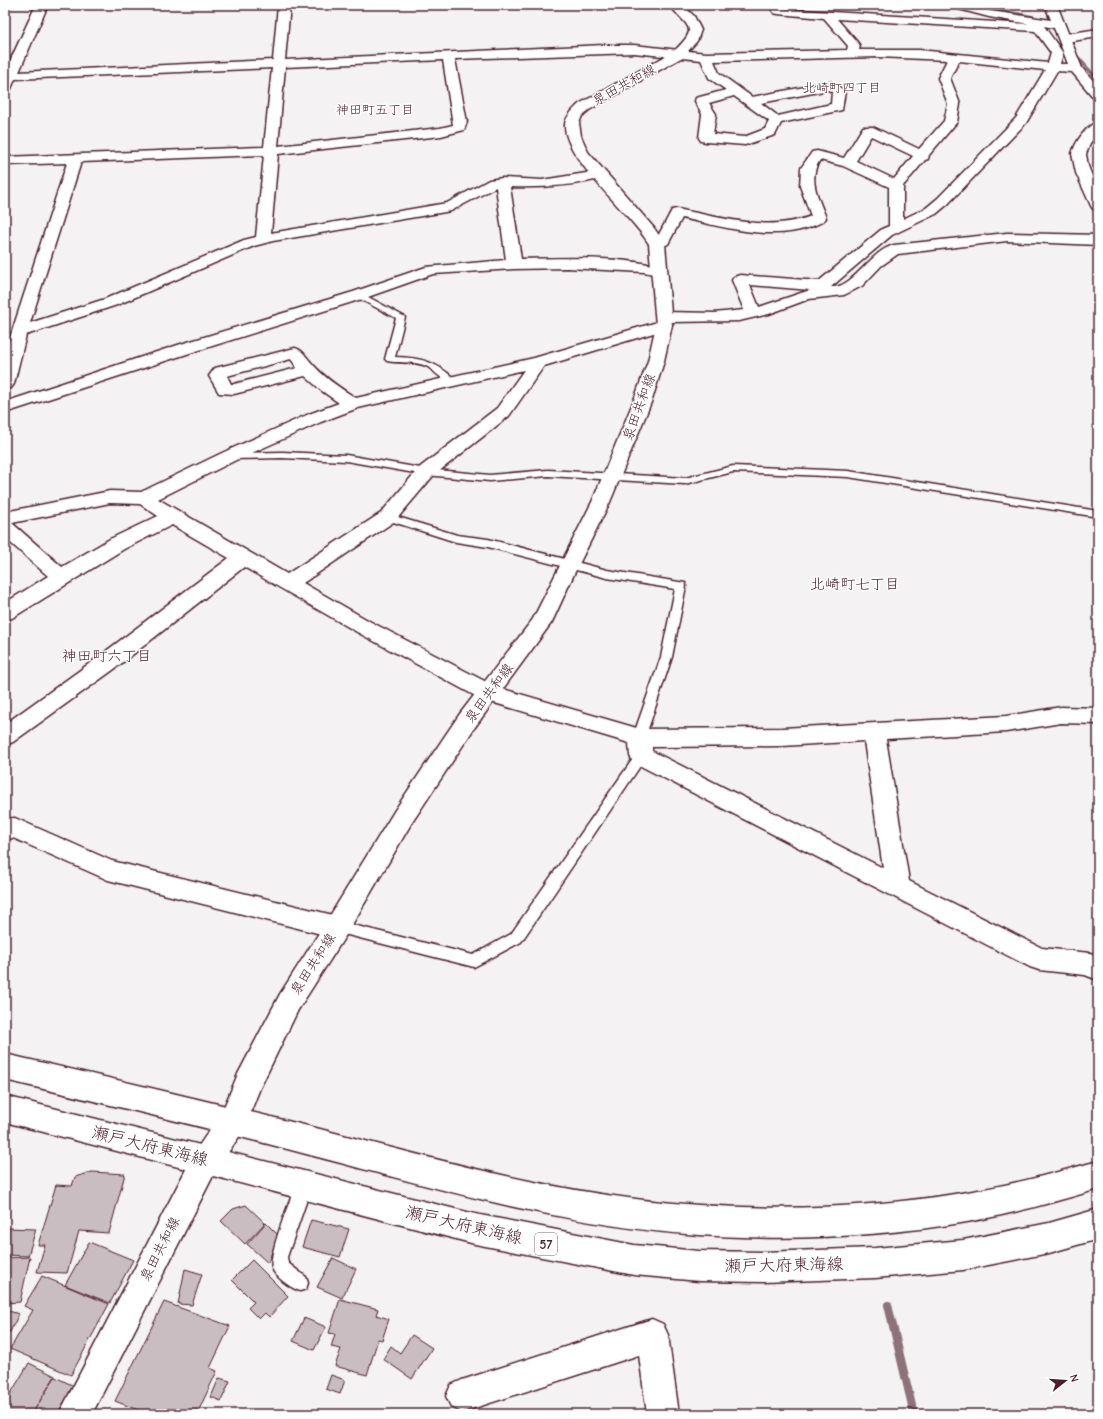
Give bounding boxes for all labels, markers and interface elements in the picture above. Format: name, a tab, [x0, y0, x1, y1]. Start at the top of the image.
street label: 泉田共和線	[589, 61, 659, 109]
district label: 北崎町四丁目	[803, 80, 881, 95]
district label: 神田町五丁目	[336, 102, 414, 117]
street label: 泉田共和線	[619, 371, 659, 443]
district label: 北崎町七丁目	[810, 575, 900, 593]
district label: 神田町六丁目	[62, 647, 152, 665]
street label: 泉田共和線	[461, 660, 517, 726]
street label: 泉田共和線	[287, 930, 339, 998]
street label: 瀬戸大府東海線	[90, 1122, 210, 1170]
street label: 瀬戸大府東海線	[404, 1202, 524, 1248]
street label: 泉田共和線	[137, 1214, 183, 1284]
road number: 57	[535, 1233, 557, 1255]
street label: 瀬戸大府東海線	[724, 1254, 844, 1276]
north arrow	[1045, 1361, 1085, 1401]
text: N	[1067, 1373, 1081, 1384]

